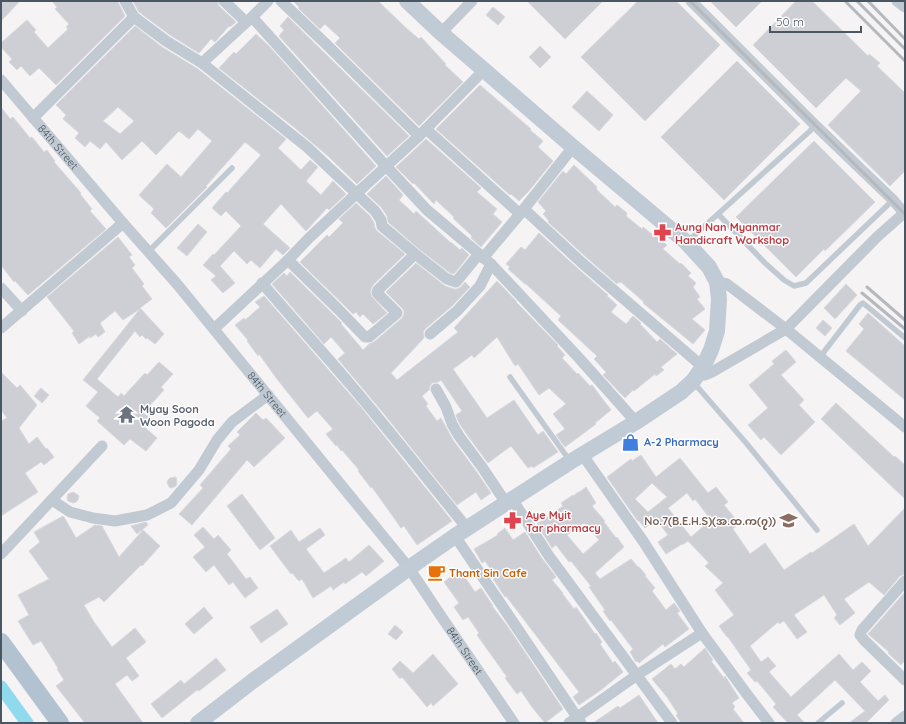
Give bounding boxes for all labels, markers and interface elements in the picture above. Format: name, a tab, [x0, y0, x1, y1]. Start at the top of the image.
scale bar	[770, 8, 861, 34]
text: 50 m	[776, 14, 804, 29]
street label: 84th Street	[35, 122, 81, 173]
place label: Aung Nan Myanmar Handicraft Workshop	[675, 220, 789, 247]
pharmacy icon: Aung Nan Myanmar Handicraft Workshop	[652, 223, 672, 243]
street label: 84th Street	[244, 369, 290, 420]
place label: Myay Soon Woon Pagoda	[140, 402, 215, 429]
temple icon: Myay Soon Woon Pagoda	[117, 405, 137, 425]
shop icon: A-2 Pharmacy	[621, 432, 641, 452]
place label: A-2 Pharmacy	[644, 435, 719, 449]
place label: Aye Myit Tar pharmacy	[526, 508, 601, 535]
pharmacy icon: Aye Myit Tar pharmacy	[503, 511, 523, 531]
school or university icon: No.7(B.E.H.S)(အ.ထ.က(၇))	[779, 511, 799, 531]
place label: No.7(B.E.H.S)(အ.ထ.က(၇))	[644, 514, 776, 530]
cafe icon: Thant Sin Cafe	[426, 563, 446, 583]
place label: Thant Sin Cafe	[449, 566, 527, 580]
street label: 84th Street	[444, 624, 486, 678]

